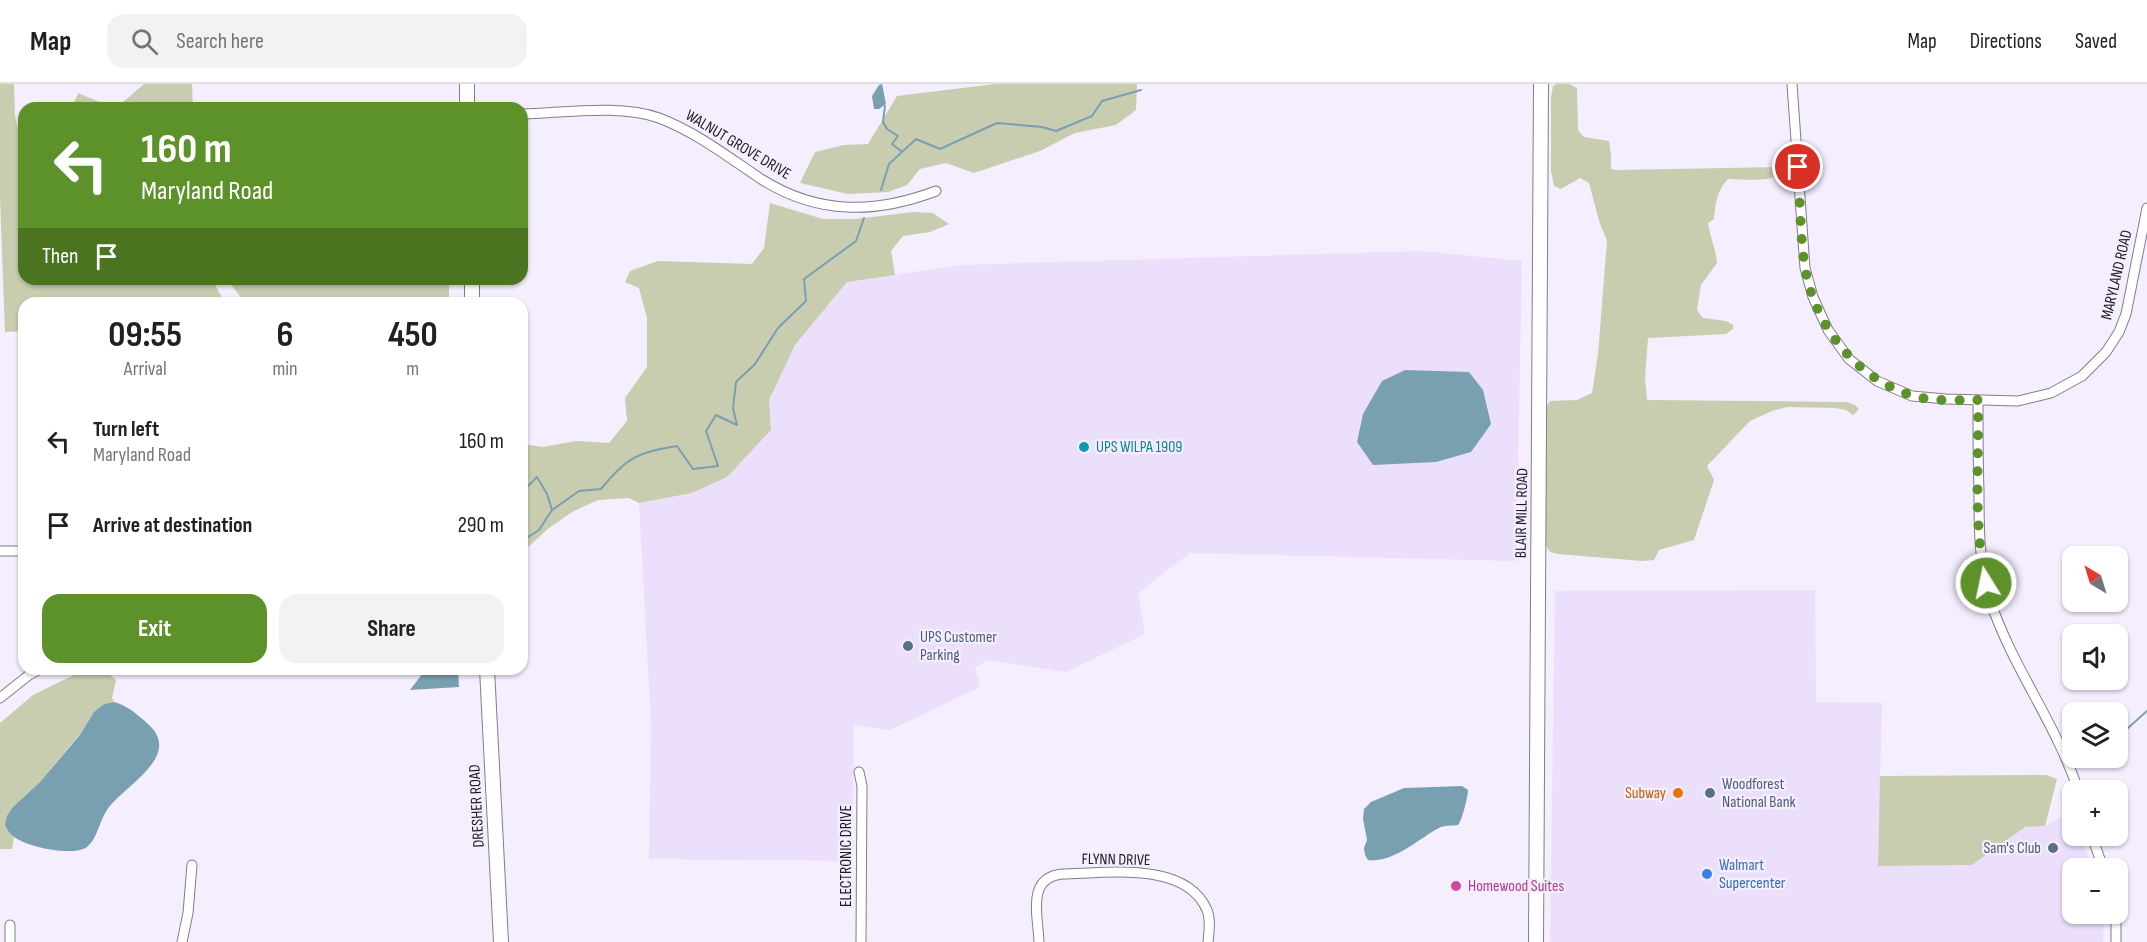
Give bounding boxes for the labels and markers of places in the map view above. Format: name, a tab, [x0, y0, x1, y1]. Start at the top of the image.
pin	[1772, 141, 1823, 192]
place label: UPS WILPA 1909	[1096, 438, 1182, 457]
marker: UPS WILPA 1909	[1077, 440, 1091, 454]
place label: UPS Customer Parking	[920, 628, 997, 665]
marker: UPS Customer Parking	[901, 639, 915, 653]
place label: Woodforest National Bank	[1722, 775, 1796, 812]
place label: Subway	[1625, 784, 1666, 803]
marker: Subway	[1671, 786, 1685, 800]
marker: Woodforest National Bank	[1703, 786, 1717, 800]
place label: Sam's Club	[1983, 839, 2041, 858]
marker: Sam's Club	[2046, 841, 2060, 855]
place label: Walmart Supercenter	[1719, 856, 1786, 893]
marker: Walmart Supercenter	[1700, 867, 1714, 881]
place label: Homewood Suites	[1468, 877, 1565, 896]
marker: Homewood Suites	[1449, 879, 1463, 893]

